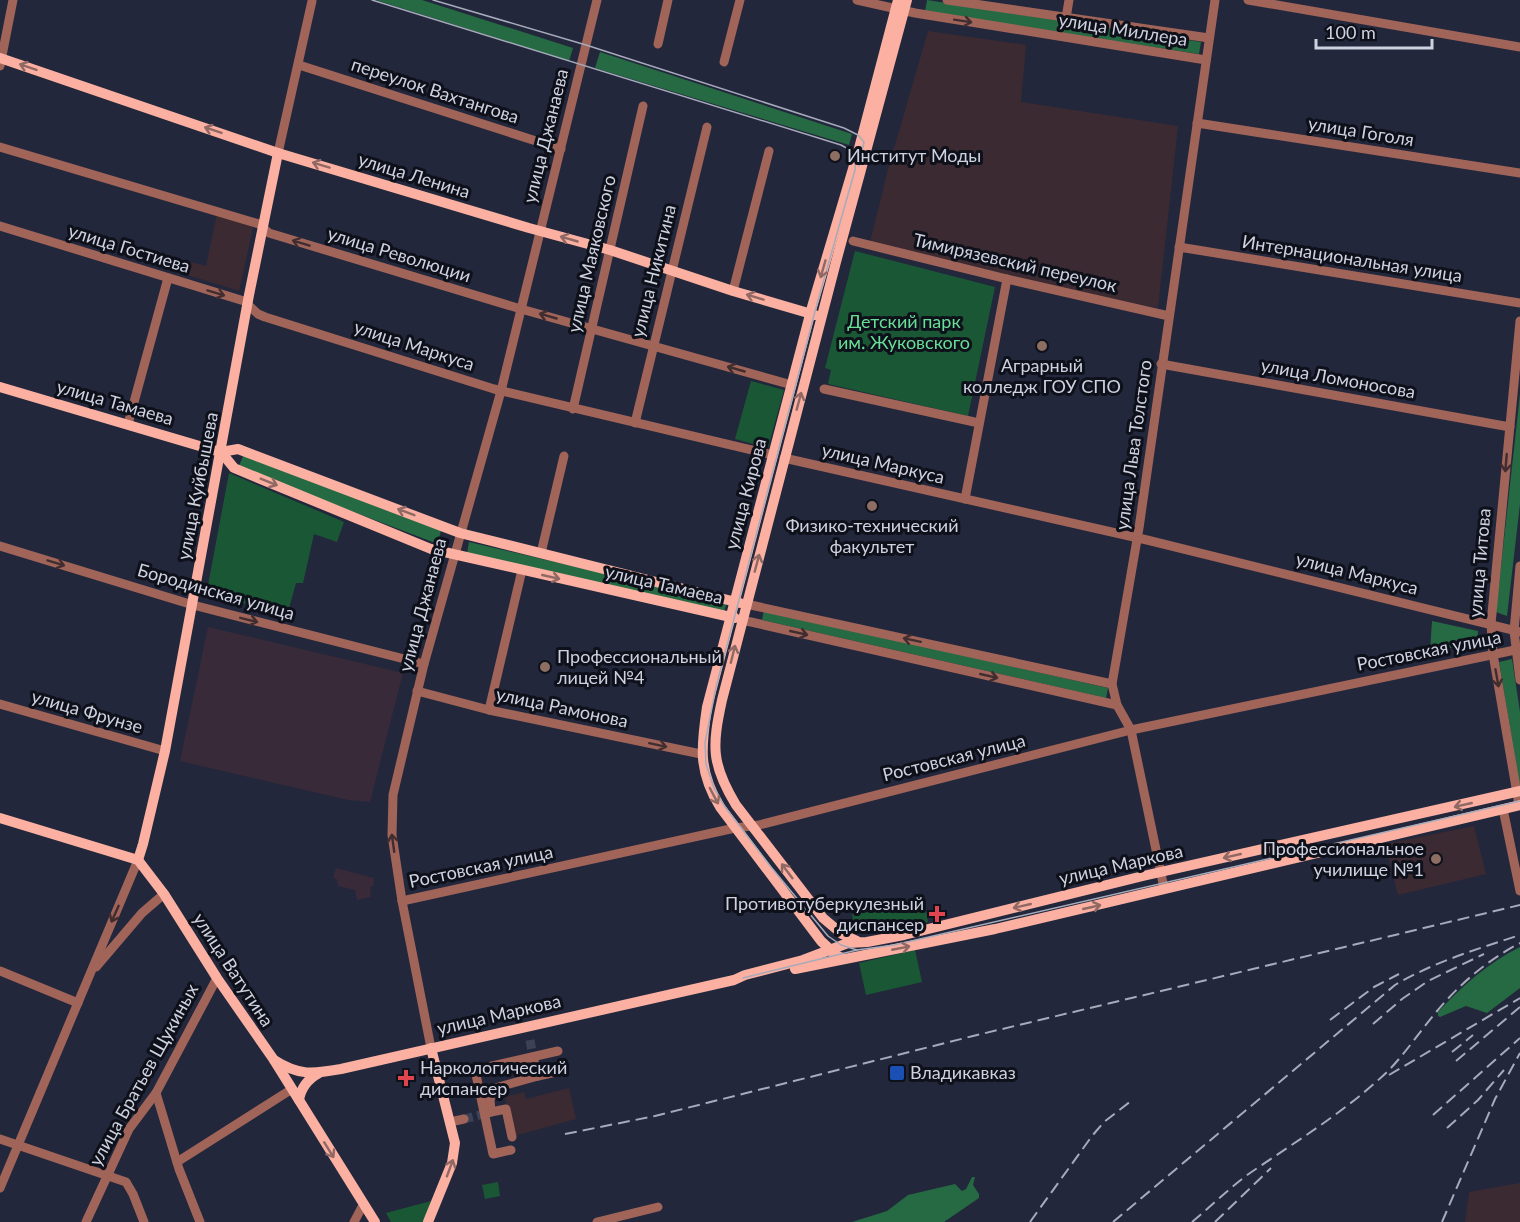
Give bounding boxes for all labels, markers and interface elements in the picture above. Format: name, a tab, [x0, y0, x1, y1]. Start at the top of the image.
street label: улица Миллера	[1057, 8, 1189, 50]
scale bar	[1316, 12, 1432, 50]
one-way arrow	[953, 15, 972, 26]
text: 100 m	[1325, 21, 1376, 43]
street label: переулок Вахтангова	[349, 53, 522, 128]
one-way arrow	[19, 61, 38, 72]
street label: улица Джанаева	[518, 66, 572, 205]
street label: улица Гоголя	[1307, 112, 1416, 150]
one-way arrow	[204, 123, 223, 134]
place label: Институт Моды	[847, 144, 981, 166]
street label: улица Ленина	[356, 148, 473, 202]
marker: Институт Моды	[828, 149, 842, 163]
one-way arrow	[312, 159, 331, 170]
street label: улица Маяковского	[562, 173, 620, 335]
street label: улица Никитина	[626, 202, 680, 339]
street label: улица Гостиева	[66, 219, 193, 277]
street label: улица Революции	[325, 222, 474, 286]
street label: Тимирязевский переулок	[911, 228, 1120, 296]
street label: Интернациональная улица	[1241, 230, 1464, 286]
one-way arrow	[560, 232, 579, 244]
one-way arrow	[292, 237, 311, 248]
one-way arrow	[817, 259, 828, 278]
one-way arrow	[206, 288, 225, 299]
one-way arrow	[745, 291, 764, 302]
one-way arrow	[539, 310, 558, 322]
park label: Детский парк им. Жуковского	[838, 310, 970, 353]
street label: улица Маркуса	[351, 315, 477, 375]
marker: Аграрный колледж ГОУ СПО	[1035, 339, 1049, 353]
place label: Аграрный колледж ГОУ СПО	[963, 354, 1121, 397]
street label: улица Ломоносова	[1259, 354, 1417, 402]
street label: улица Льва Толстого	[1110, 358, 1156, 531]
one-way arrow	[727, 362, 746, 374]
street label: улица Тамаева	[54, 375, 176, 429]
one-way arrow	[794, 392, 806, 411]
street label: улица Куйбышева	[172, 410, 222, 562]
street label: улица Кирова	[720, 436, 770, 552]
street label: улица Маркуса	[820, 438, 947, 488]
one-way arrow	[1500, 453, 1511, 473]
one-way arrow	[259, 477, 278, 488]
marker: Физико-технический факультет	[865, 499, 879, 513]
one-way arrow	[397, 506, 415, 517]
street label: улица Титова	[1463, 507, 1495, 618]
place label: Физико-технический факультет	[785, 514, 959, 557]
street label: улица Джанаева	[394, 535, 450, 674]
street label: улица Маркуса	[1294, 547, 1421, 599]
one-way arrow	[751, 554, 763, 573]
one-way arrow	[46, 558, 65, 569]
street label: Бородинская улица	[135, 558, 297, 624]
street label: улица Тамаева	[603, 560, 725, 608]
one-way arrow	[542, 571, 561, 583]
one-way arrow	[239, 614, 258, 626]
street label: Ростовская улица	[1355, 625, 1503, 675]
one-way arrow	[789, 627, 808, 639]
one-way arrow	[902, 634, 921, 646]
place label: Профессиональный лицей №4	[557, 645, 722, 688]
one-way arrow	[728, 645, 740, 664]
marker: Профессиональный лицей №4	[538, 660, 552, 674]
one-way arrow	[1492, 668, 1503, 687]
one-way arrow	[980, 670, 999, 682]
street label: улица Рамонова	[494, 682, 630, 732]
street label: улица Фрунзе	[29, 685, 145, 737]
street label: Ростовская улица	[880, 729, 1028, 785]
one-way arrow	[648, 740, 668, 751]
one-way arrow	[708, 787, 720, 804]
one-way arrow	[1454, 799, 1473, 811]
one-way arrow	[388, 834, 399, 854]
place label: Профессиональное училище №1	[1263, 837, 1424, 880]
street label: улица Маркова	[1057, 839, 1185, 889]
street label: Ростовская улица	[407, 840, 555, 892]
one-way arrow	[1222, 851, 1242, 862]
marker: Профессиональное училище №1	[1429, 852, 1443, 866]
one-way arrow	[781, 864, 794, 880]
place label: Противотуберкулезный диспансер	[725, 892, 924, 935]
one-way arrow	[1013, 900, 1032, 912]
one-way arrow	[1082, 900, 1101, 912]
one-way arrow	[109, 905, 120, 923]
marker: Противотуберкулезный диспансер	[928, 905, 946, 923]
street label: улица Ватутина	[189, 909, 279, 1030]
one-way arrow	[891, 942, 911, 953]
street label: улица Братьев Щукиных	[84, 980, 202, 1169]
street label: улица Маркова	[435, 989, 563, 1039]
place label: Наркологический диспансер	[420, 1056, 567, 1099]
place label: Владикавказ	[910, 1061, 1016, 1083]
marker: Владикавказ	[888, 1064, 906, 1082]
marker: Наркологический диспансер	[397, 1069, 415, 1087]
one-way arrow	[324, 1141, 336, 1158]
one-way arrow	[445, 1159, 456, 1178]

